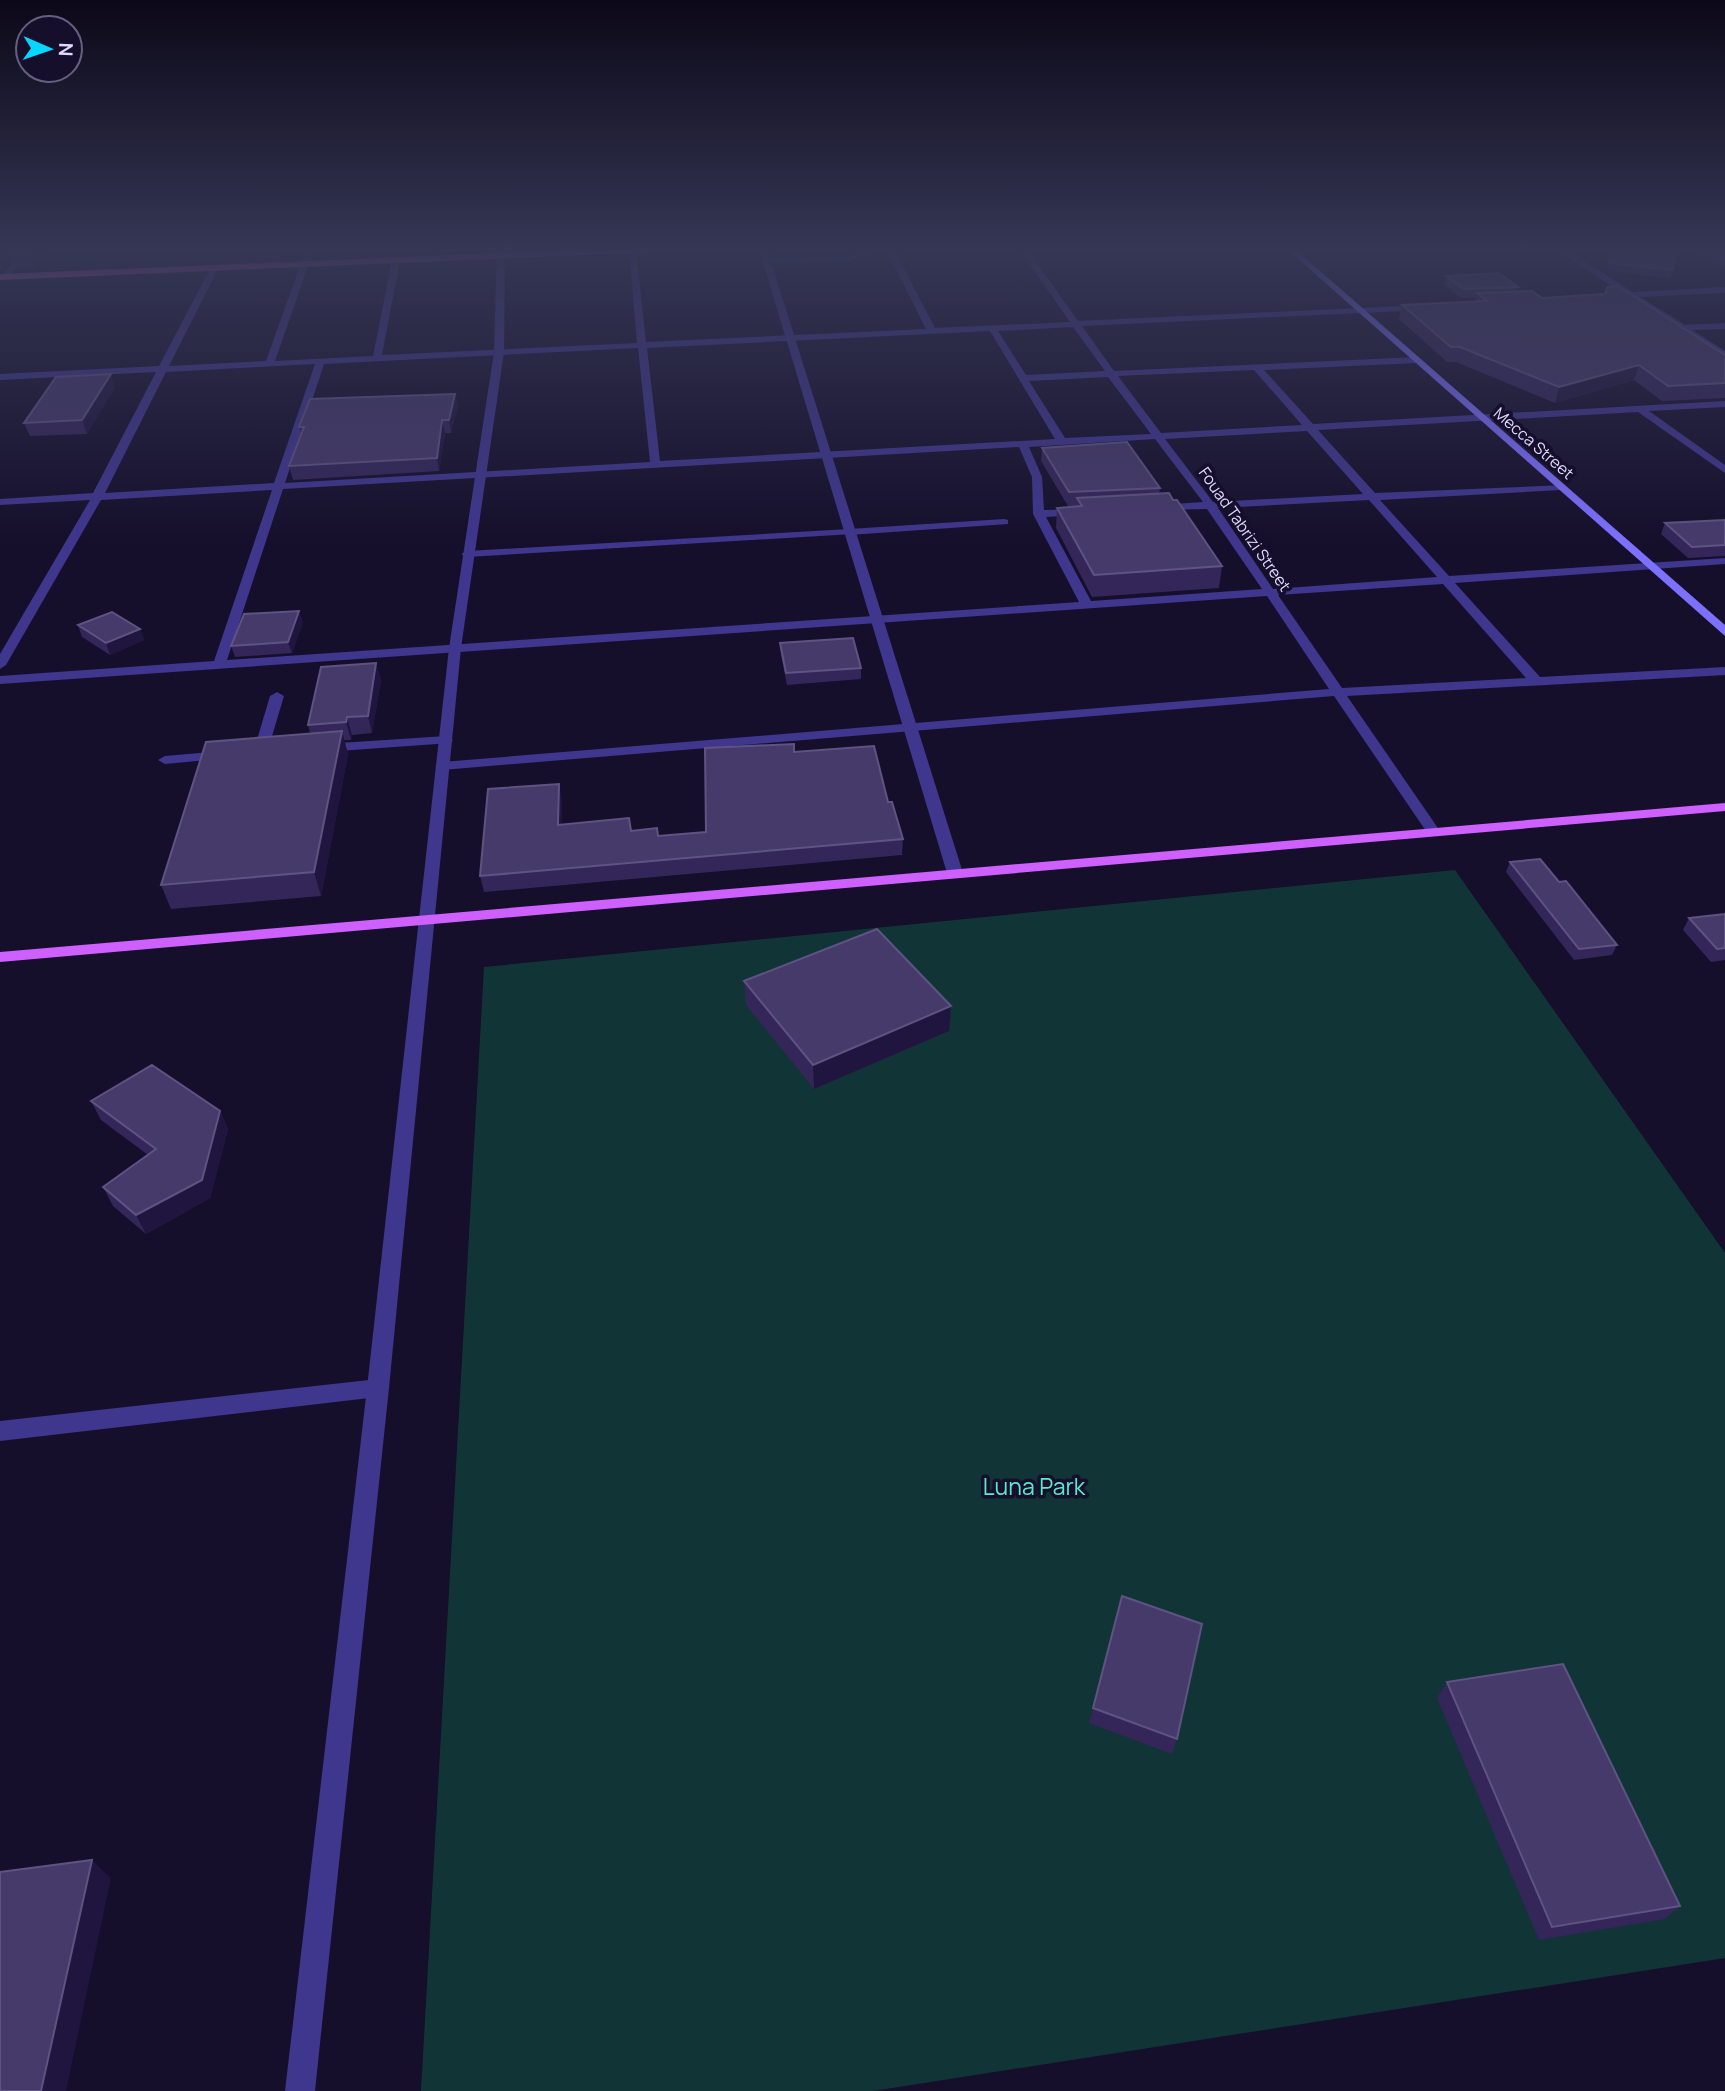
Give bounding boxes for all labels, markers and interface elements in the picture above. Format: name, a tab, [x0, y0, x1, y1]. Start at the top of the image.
north arrow	[14, 14, 84, 84]
text: N	[53, 42, 79, 57]
street label: Mecca Street	[1489, 402, 1579, 484]
street label: Fouad Tabrizi Street	[1194, 462, 1296, 596]
park label: Luna Park	[983, 1470, 1086, 1502]

